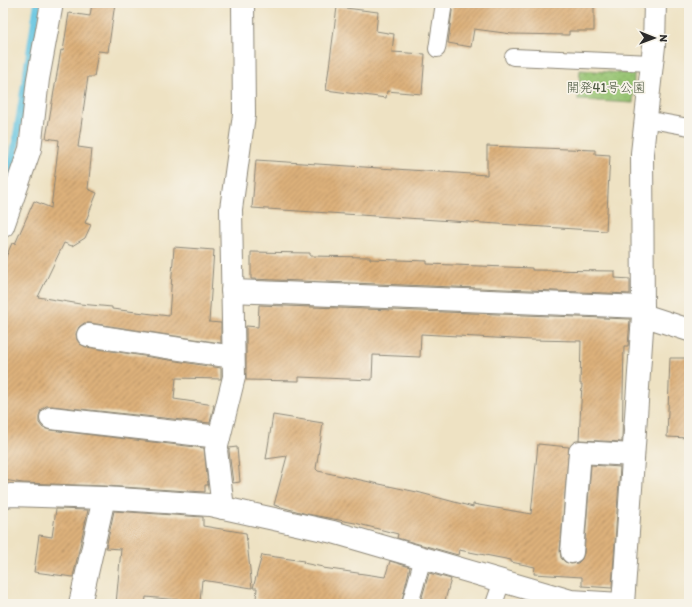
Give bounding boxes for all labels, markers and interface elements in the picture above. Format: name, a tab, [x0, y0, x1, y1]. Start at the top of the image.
north arrow	[634, 18, 674, 58]
text: N	[657, 34, 670, 42]
park label: 開発41号公園	[567, 80, 645, 95]

